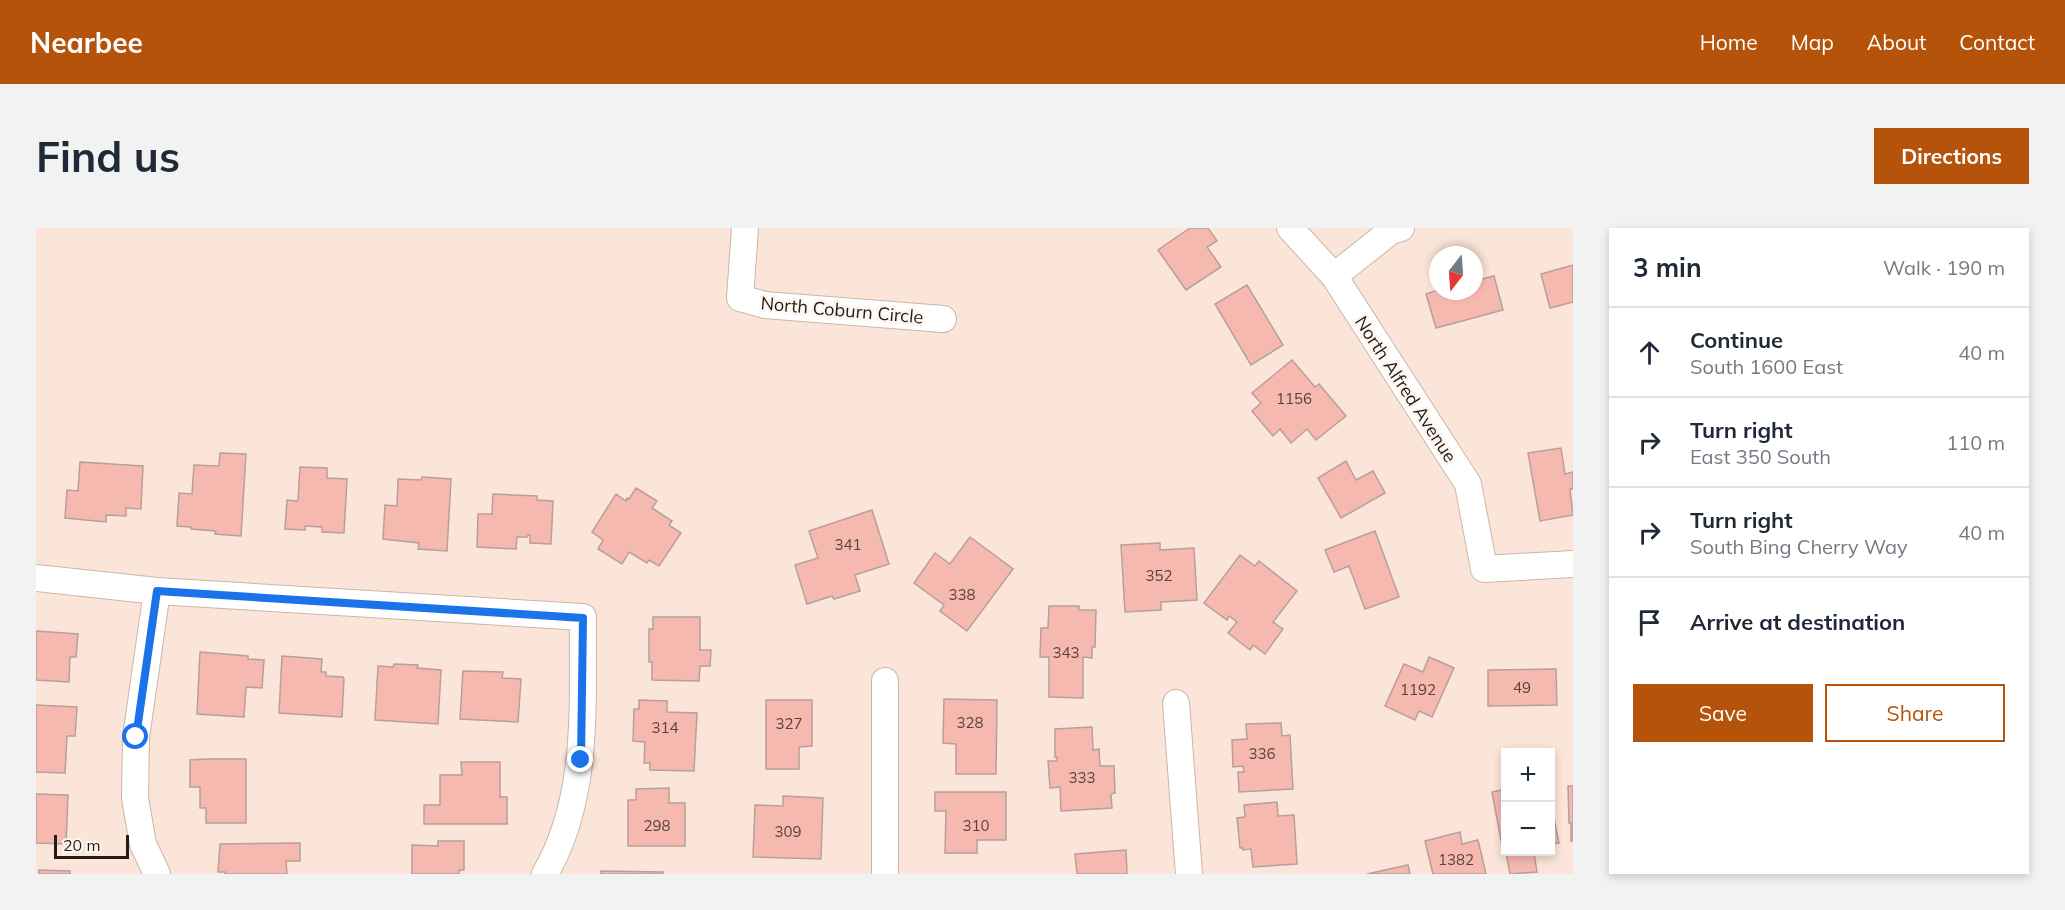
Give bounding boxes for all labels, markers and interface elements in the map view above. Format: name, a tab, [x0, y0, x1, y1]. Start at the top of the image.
text: Nearbee	[30, 25, 143, 60]
text: Home	[1700, 29, 1758, 55]
text: Map	[1791, 29, 1834, 55]
text: About	[1867, 29, 1926, 55]
text: Contact	[1959, 29, 2035, 55]
button: Directions	[1874, 128, 2029, 184]
text: Find us	[36, 130, 180, 183]
north arrow	[1429, 246, 1483, 300]
text: 3 min	[1633, 251, 1702, 284]
text: Walk · 190 m	[1883, 255, 2005, 280]
street label: North Coburn Circle	[760, 291, 924, 329]
street label: North Alfred Avenue	[1350, 311, 1462, 467]
text: Continue	[1690, 326, 1783, 354]
icon: ahead	[1633, 336, 1666, 369]
text: 40 m	[1958, 340, 2005, 365]
text: South 1600 East	[1690, 354, 1843, 379]
house number: 1156	[1276, 389, 1312, 408]
text: Turn right	[1690, 416, 1793, 444]
icon: right	[1633, 426, 1666, 459]
text: 110 m	[1946, 430, 2005, 455]
text: East 350 South	[1690, 444, 1831, 469]
text: Turn right	[1690, 506, 1793, 534]
icon: right	[1633, 516, 1666, 549]
text: 40 m	[1958, 520, 2005, 545]
text: South Bing Cherry Way	[1690, 534, 1908, 559]
house number: 341	[834, 535, 862, 554]
house number: 352	[1145, 566, 1173, 585]
house number: 338	[948, 585, 976, 604]
icon: arrive	[1633, 606, 1666, 639]
text: Arrive at destination	[1690, 608, 1905, 636]
house number: 343	[1052, 643, 1080, 662]
house number: 49	[1513, 678, 1531, 697]
house number: 1192	[1400, 680, 1436, 699]
button: Save	[1633, 684, 1813, 742]
button: Share	[1825, 684, 2005, 742]
house number: 328	[956, 713, 984, 732]
house number: 327	[775, 714, 803, 733]
house number: 314	[651, 718, 679, 737]
route start	[122, 723, 148, 749]
house number: 336	[1248, 744, 1276, 763]
route end	[567, 746, 593, 772]
map controls	[1501, 748, 1555, 856]
button: +	[1501, 748, 1555, 802]
house number: 333	[1068, 768, 1096, 787]
button: −	[1501, 802, 1555, 856]
house number: 298	[643, 816, 671, 835]
house number: 310	[962, 816, 990, 835]
house number: 309	[774, 822, 802, 841]
scale bar	[54, 832, 129, 860]
text: 20 m	[63, 835, 100, 855]
house number: 1382	[1438, 850, 1474, 869]

